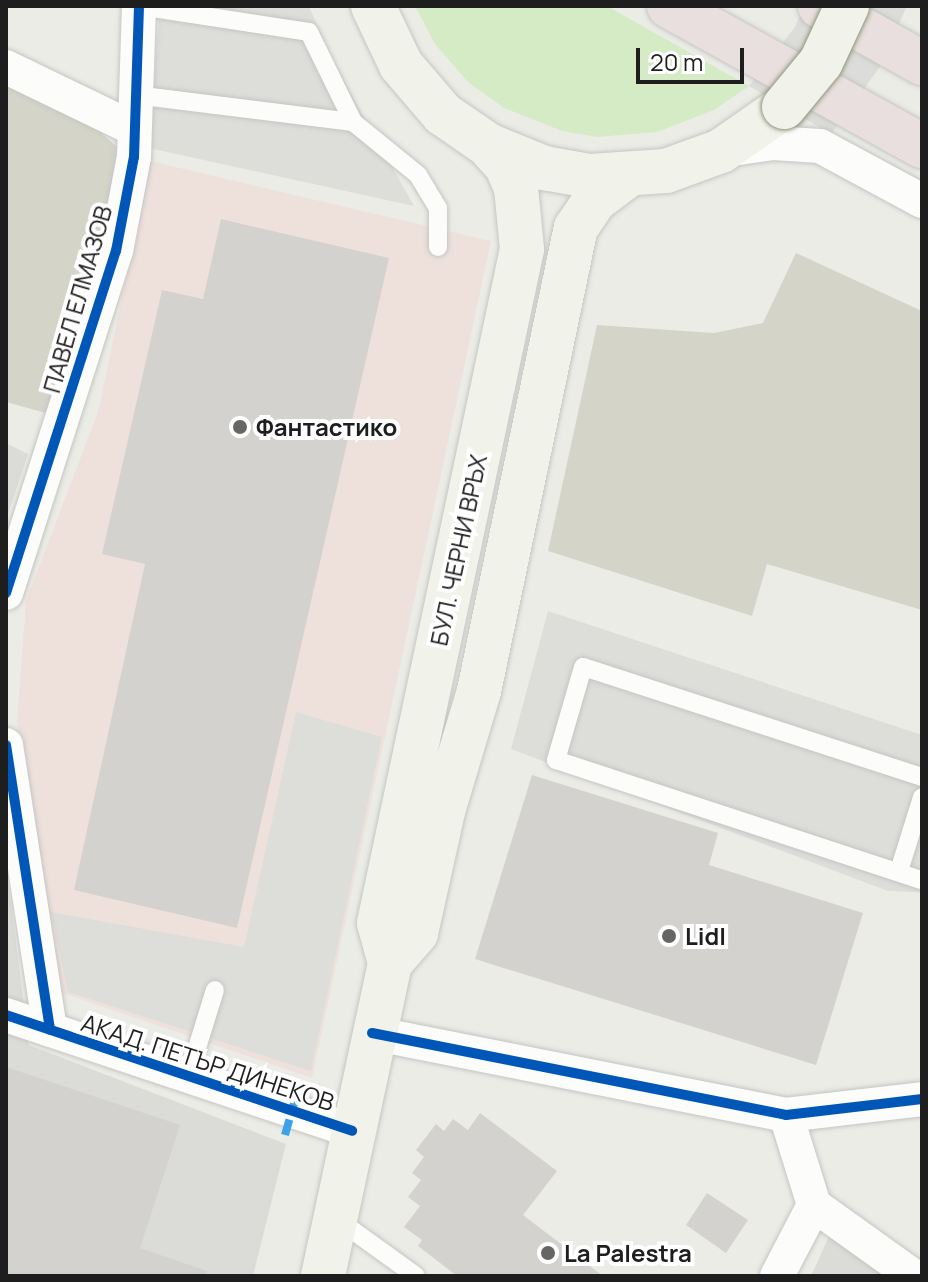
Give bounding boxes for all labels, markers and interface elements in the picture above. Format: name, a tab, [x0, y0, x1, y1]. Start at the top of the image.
scale bar	[640, 32, 748, 82]
text: 20 m	[650, 45, 703, 78]
street label: ПАВЕЛ ЕЛМАЗОВ	[36, 202, 118, 396]
place label: Фантастико	[256, 413, 397, 441]
marker: Фантастико	[231, 418, 249, 436]
street label: БУЛ. ЧЕРНИ ВРЪХ	[424, 452, 492, 648]
place label: Lidl	[685, 922, 726, 950]
marker: Lidl	[660, 927, 678, 945]
street label: АКАД. ПЕТЪР ДИНЕКОВ	[78, 1008, 338, 1116]
place label: La Palestra	[564, 1239, 692, 1267]
marker: La Palestra	[539, 1244, 557, 1262]

